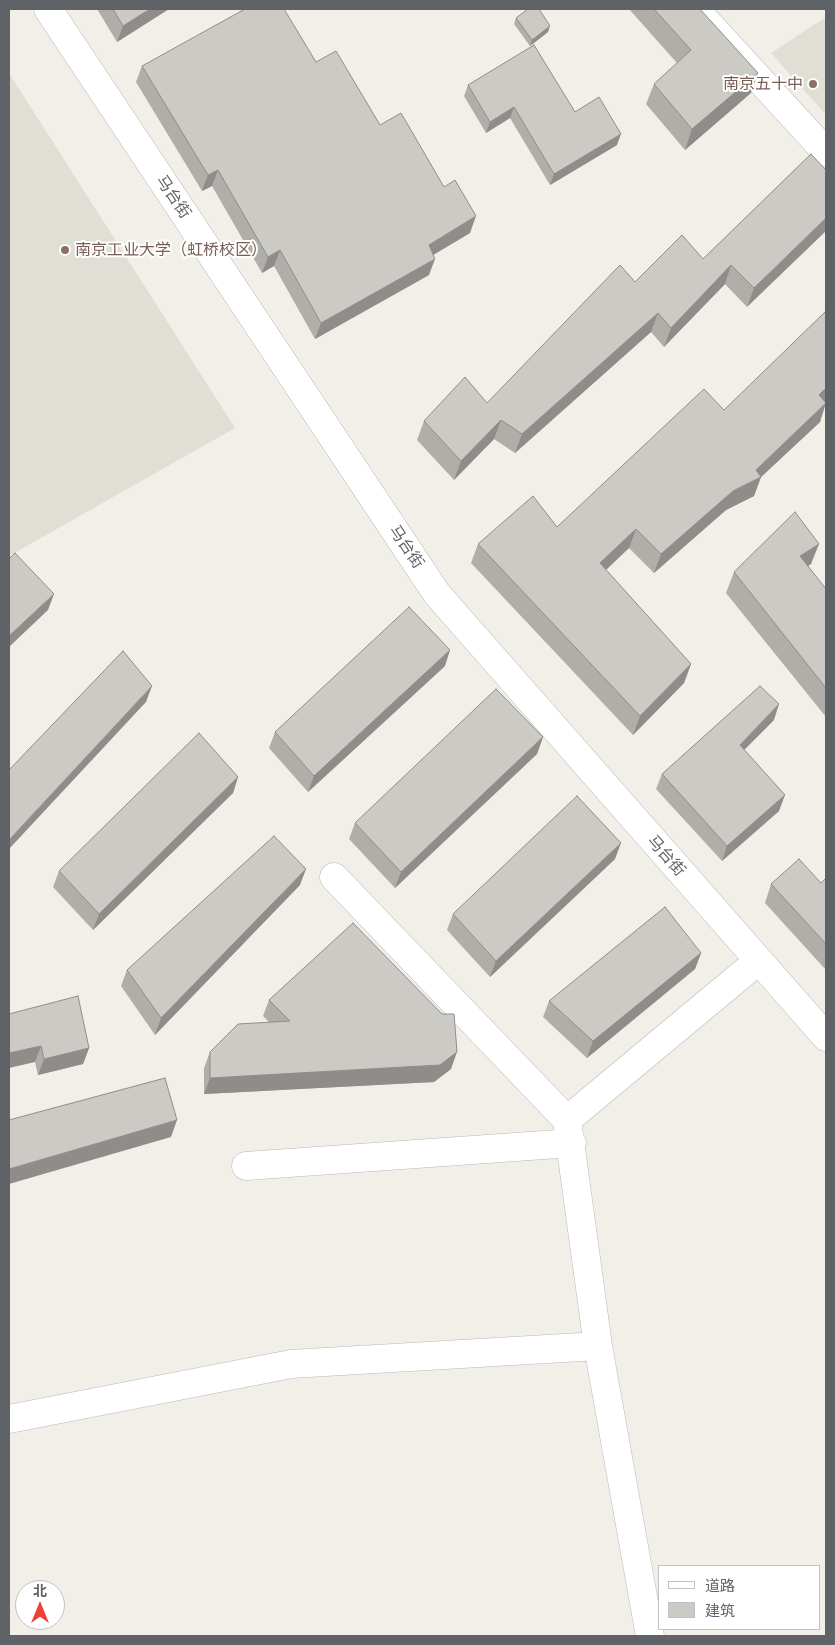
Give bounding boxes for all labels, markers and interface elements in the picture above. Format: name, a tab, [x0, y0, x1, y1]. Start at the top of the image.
place label: 南京五十中	[723, 74, 803, 94]
marker: 南京五十中	[807, 78, 819, 90]
street label: 马台街	[152, 172, 194, 222]
place label: 南京工业大学（虹桥校区）	[75, 240, 267, 260]
marker: 南京工业大学（虹桥校区）	[59, 244, 71, 256]
street label: 马台街	[385, 522, 427, 572]
street label: 马台街	[643, 832, 689, 880]
legend	[658, 1565, 820, 1630]
text: 道路	[705, 1576, 735, 1595]
north arrow	[15, 1580, 65, 1630]
text: 北	[33, 1582, 47, 1600]
text: 建筑	[705, 1601, 735, 1620]

